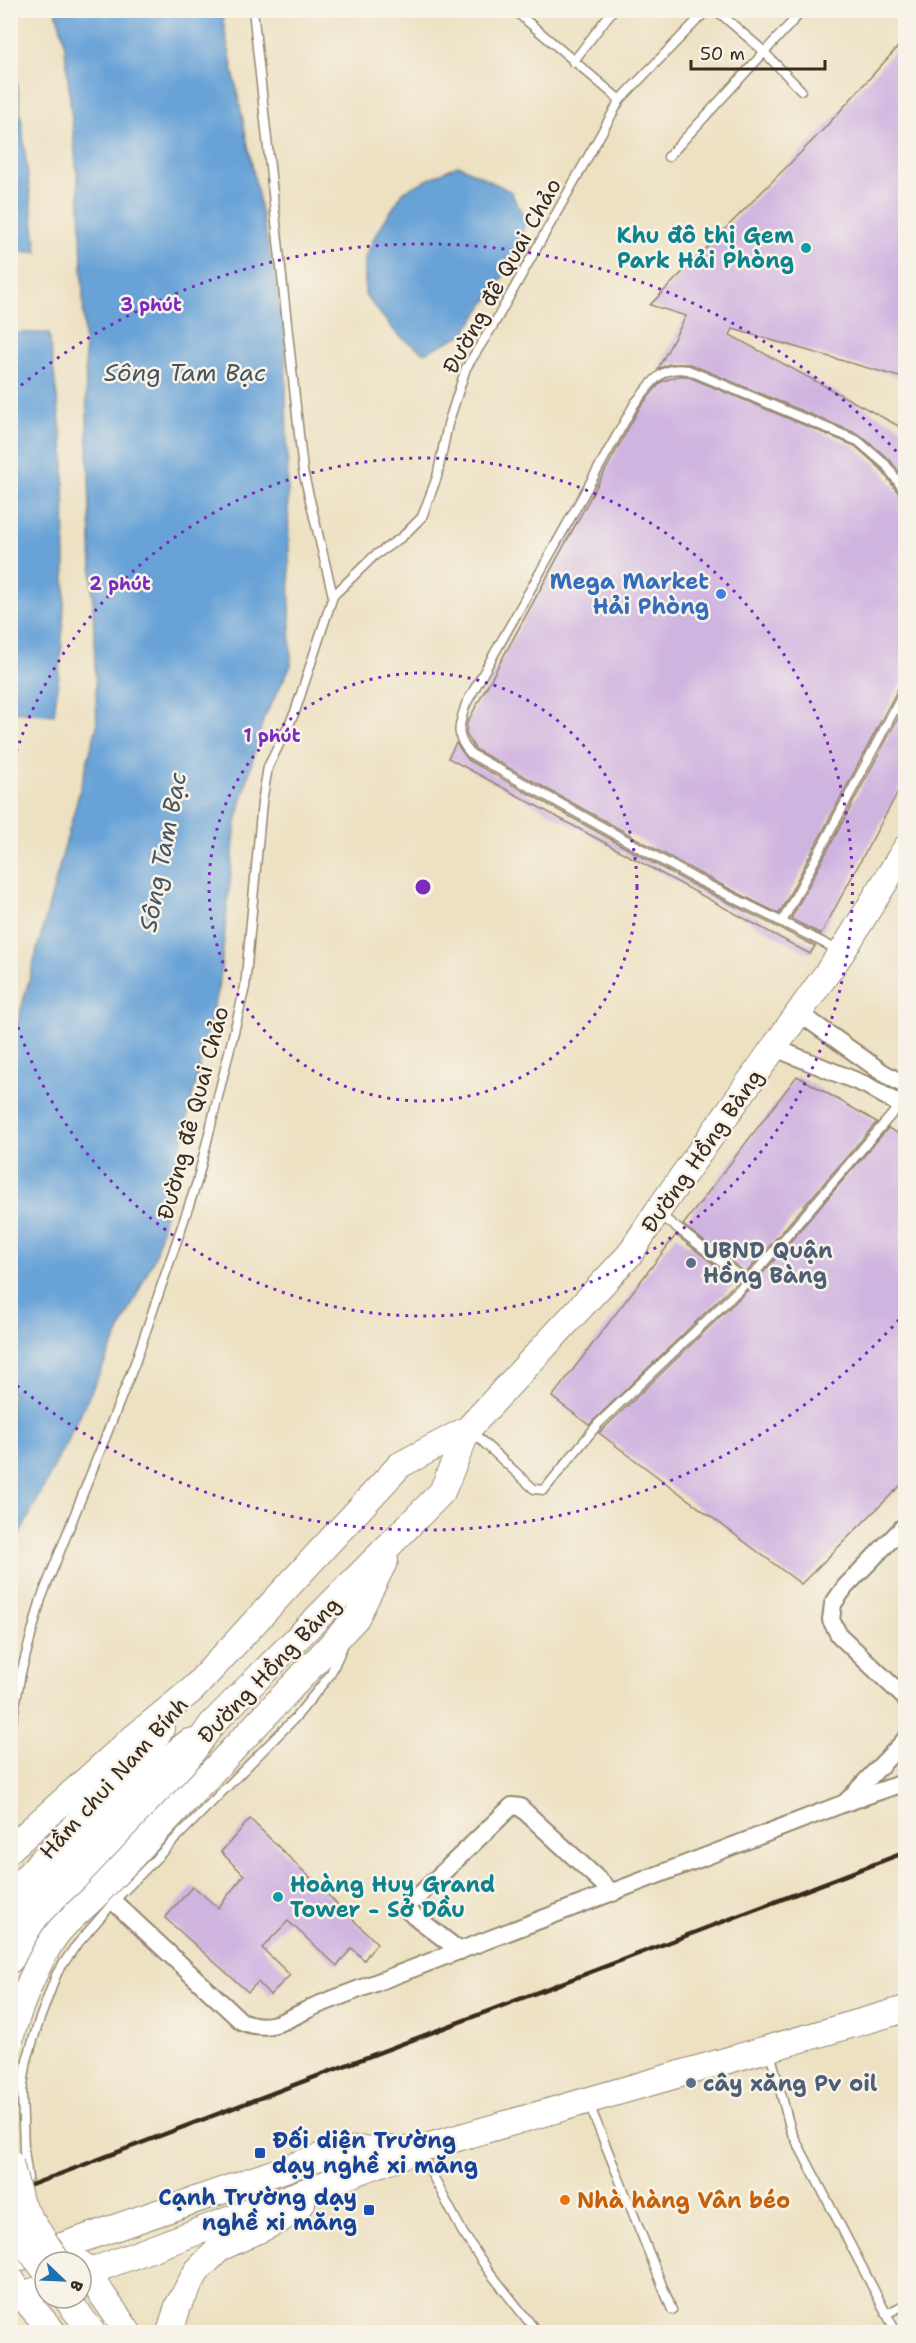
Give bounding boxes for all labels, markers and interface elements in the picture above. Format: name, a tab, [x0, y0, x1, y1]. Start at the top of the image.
scale bar	[691, 33, 824, 71]
text: 50 m	[700, 42, 745, 66]
street label: Đường đê Quai Chảo	[436, 173, 568, 379]
place label: Khu đô thị Gem Park Hải Phòng	[617, 221, 794, 275]
marker: Khu đô thị Gem Park Hải Phòng	[799, 241, 813, 255]
text: 3 phút	[120, 293, 182, 317]
water label: Sông Tam Bạc	[104, 357, 266, 389]
place label: Mega Market Hải Phòng	[550, 567, 709, 621]
text: 2 phút	[89, 572, 151, 596]
marker: Mega Market Hải Phòng	[714, 587, 728, 601]
text: 1 phút	[244, 724, 301, 748]
water label: Sông Tam Bạc	[132, 769, 194, 935]
centre of rings	[413, 877, 433, 897]
street label: Đường đê Quai Chảo	[151, 1003, 235, 1223]
street label: Đường Hồng Bàng	[635, 1063, 769, 1239]
place label: UBND Quận Hồng Bàng	[703, 1236, 833, 1290]
marker: UBND Quận Hồng Bàng	[684, 1256, 698, 1270]
street label: Đường Hồng Bàng	[191, 1590, 347, 1750]
street label: Hầm chui Nam Bính	[33, 1691, 195, 1865]
place label: Hoàng Huy Grand Tower - Sở Dầu	[290, 1870, 495, 1924]
marker: Hoàng Huy Grand Tower - Sở Dầu	[271, 1890, 285, 1904]
place label: cây xăng Pv oil	[703, 2069, 878, 2098]
marker: cây xăng Pv oil	[684, 2076, 698, 2090]
place label: Đối diện Trường dạy nghề xi măng	[272, 2126, 478, 2180]
marker: Đối diện Trường dạy nghề xi măng	[253, 2146, 267, 2160]
place label: Cạnh Trường dạy nghề xi măng	[158, 2183, 357, 2237]
place label: Nhà hàng Vân béo	[577, 2186, 790, 2215]
marker: Nhà hàng Vân béo	[558, 2193, 572, 2207]
marker: Cạnh Trường dạy nghề xi măng	[362, 2203, 376, 2217]
north arrow	[33, 2250, 93, 2310]
text: B	[65, 2277, 88, 2294]

